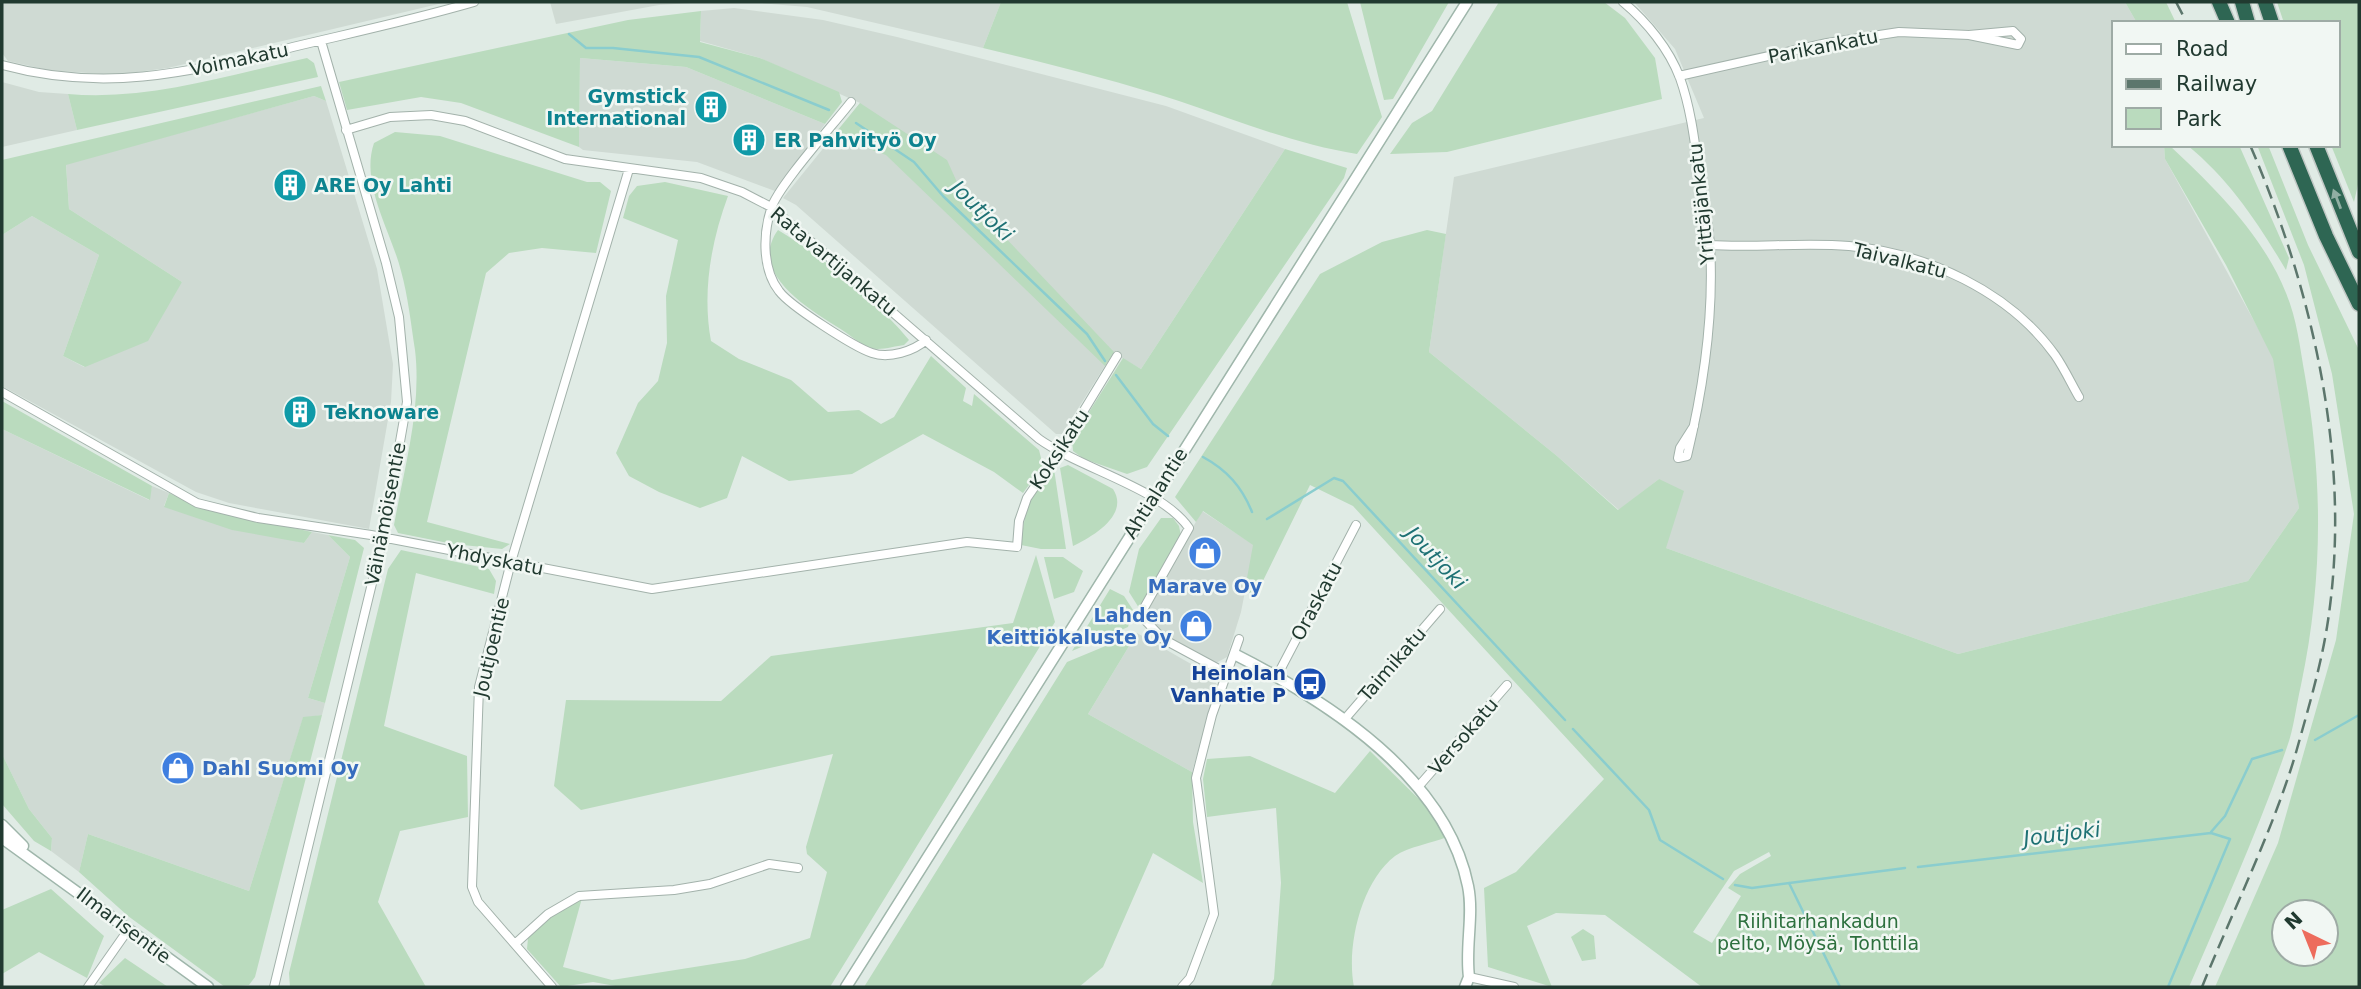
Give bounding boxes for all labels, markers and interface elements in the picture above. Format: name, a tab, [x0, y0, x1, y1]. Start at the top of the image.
legend	[2112, 21, 2340, 147]
street label: Parikankatu	[1766, 25, 1880, 67]
text: Road	[2176, 37, 2229, 61]
street label: Voimakatu	[188, 38, 290, 80]
text: Railway	[2176, 72, 2257, 96]
place label: Gymstick International	[546, 85, 686, 129]
building icon: Gymstick International	[692, 88, 730, 126]
text: Park	[2176, 107, 2222, 131]
building icon: ER Pahvityö Oy	[730, 121, 768, 159]
place label: ER Pahvityö Oy	[774, 129, 937, 151]
street label: Yrittäjänkatu	[1684, 142, 1718, 267]
building icon: ARE Oy Lahti	[271, 166, 309, 204]
water label: Joutjoki	[943, 173, 1018, 247]
place label: ARE Oy Lahti	[314, 174, 452, 196]
one-way arrow	[2331, 188, 2342, 209]
street label: Ratavartijankatu	[767, 202, 901, 320]
street label: Taivalkatu	[1850, 238, 1949, 282]
building icon: Teknoware	[281, 393, 319, 431]
place label: Teknoware	[324, 401, 439, 423]
street label: Koksikatu	[1025, 405, 1093, 493]
street label: Väinämöisentie	[360, 440, 410, 588]
street label: Ahtialantie	[1118, 444, 1192, 542]
water label: Joutjoki	[1398, 519, 1471, 595]
shop icon: Marave Oy	[1186, 534, 1224, 572]
street label: Yhdyskatu	[443, 539, 546, 579]
street label: Oraskatu	[1286, 558, 1346, 644]
place label: Marave Oy	[1148, 575, 1263, 597]
street label: Joutjoentie	[469, 595, 513, 700]
place label: Lahden Keittiökaluste Oy	[987, 604, 1173, 648]
shop icon: Lahden Keittiökaluste Oy	[1177, 607, 1215, 645]
street label: Taimikatu	[1353, 622, 1430, 706]
place label: Heinolan Vanhatie P	[1171, 662, 1286, 706]
bus stop icon: Heinolan Vanhatie P	[1291, 665, 1329, 703]
street label: Versokatu	[1424, 693, 1502, 779]
shop icon: Dahl Suomi Oy	[159, 749, 197, 787]
place label: Dahl Suomi Oy	[202, 757, 360, 779]
water label: Joutjoki	[2018, 817, 2102, 851]
street label: Ilmarisentie	[73, 882, 175, 968]
north arrow	[2270, 898, 2340, 968]
text: N	[2280, 907, 2307, 934]
park label: Riihitarhankadun pelto, Möysä, Tonttila	[1717, 910, 1919, 954]

